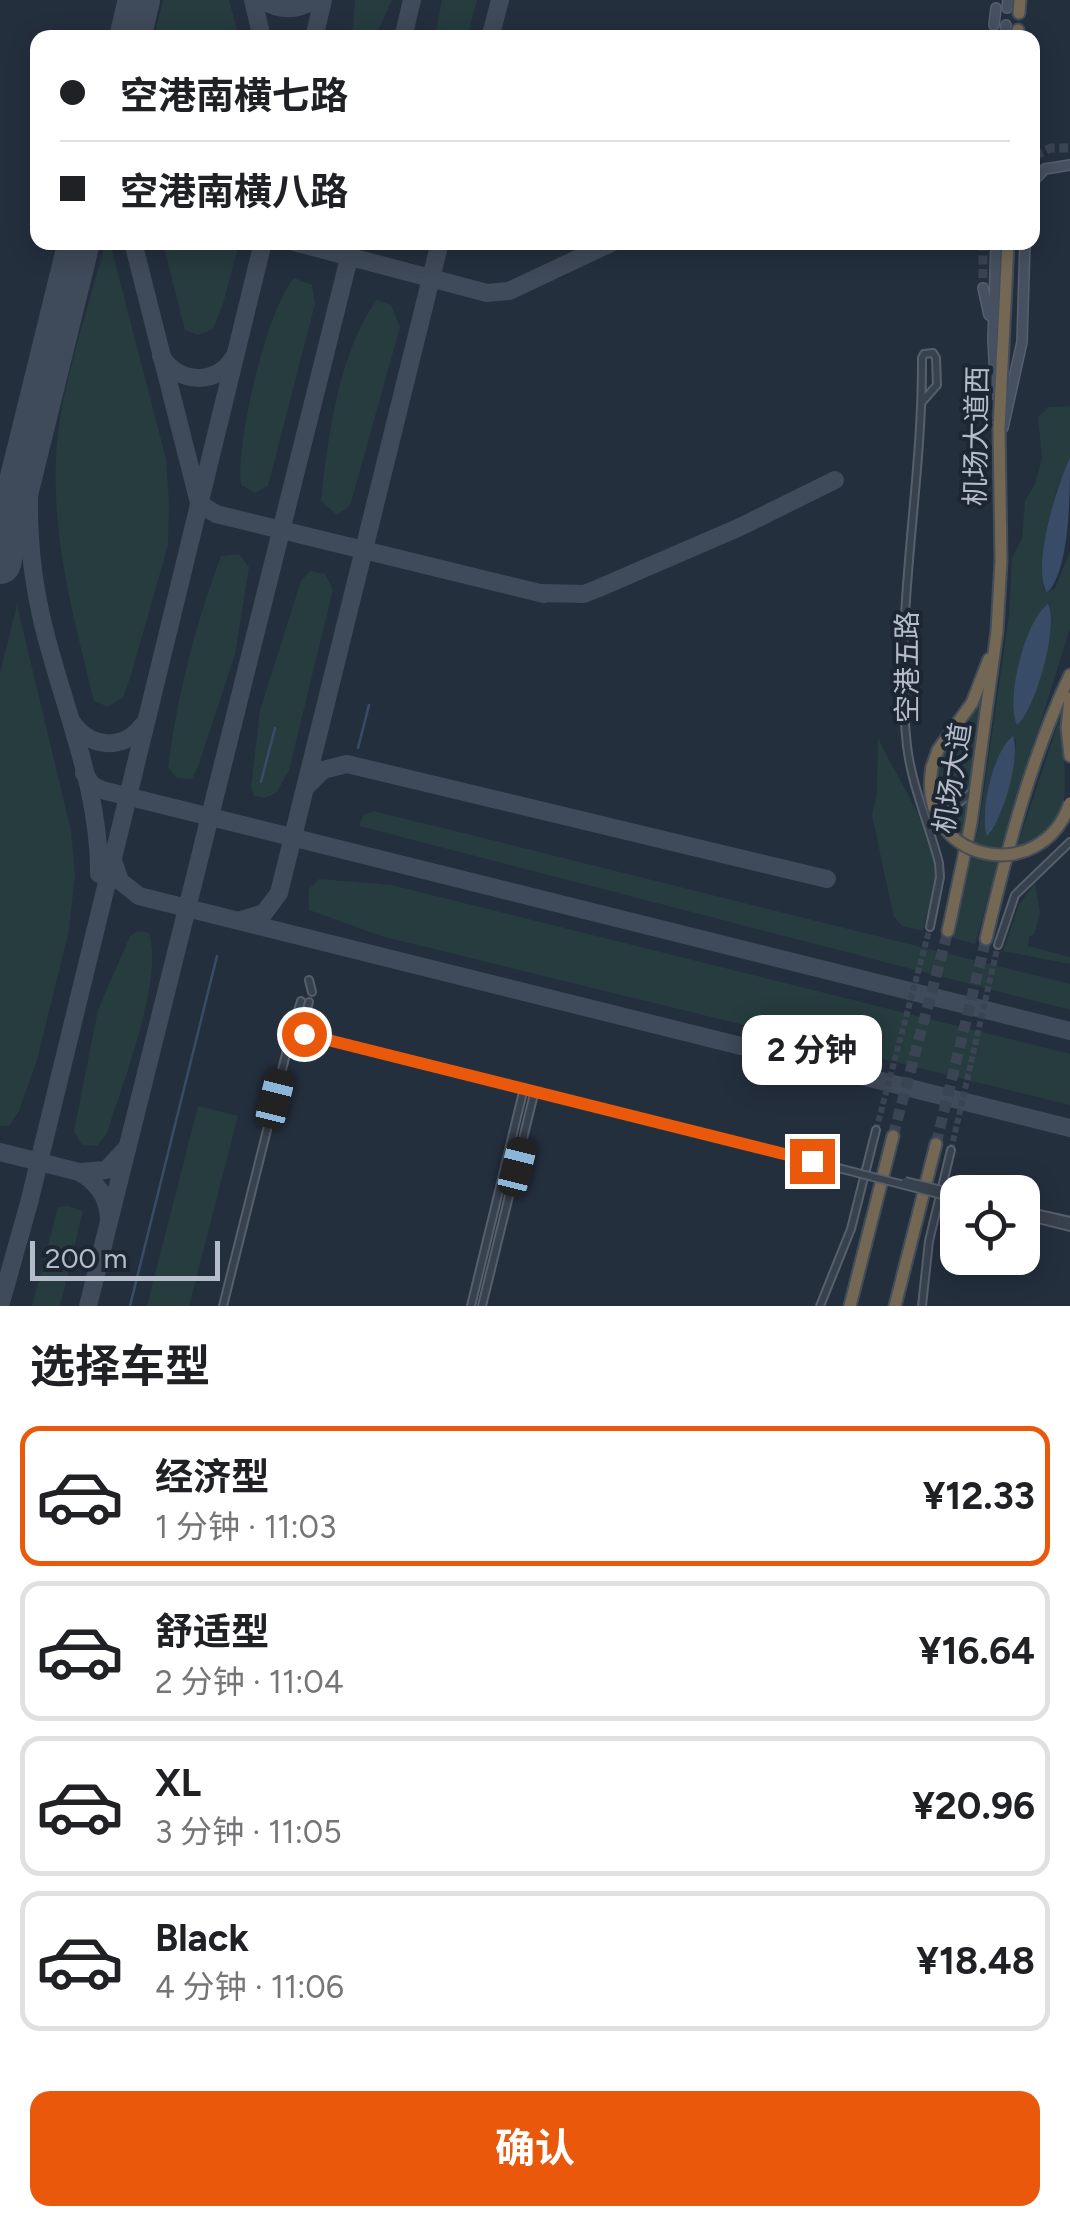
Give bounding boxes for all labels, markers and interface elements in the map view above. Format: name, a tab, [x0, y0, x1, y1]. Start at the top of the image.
text: 空港南横七路	[120, 73, 348, 119]
text: 空港南横八路	[120, 169, 348, 215]
street label: 机场大道西	[958, 366, 994, 506]
street label: 空港五路	[890, 611, 924, 723]
street label: 机场大道	[926, 720, 978, 836]
route start	[282, 1012, 327, 1057]
callout: 2 分钟	[742, 1016, 882, 1086]
text: 2 分钟	[767, 1031, 857, 1069]
car	[253, 1066, 297, 1132]
car	[495, 1134, 539, 1200]
route end	[790, 1139, 835, 1184]
map controls	[940, 1175, 1040, 1275]
button: locate	[940, 1175, 1040, 1275]
scale bar	[30, 1236, 220, 1280]
text: 200 m	[45, 1241, 127, 1275]
text: 选择车型	[30, 1339, 210, 1393]
icon: car	[35, 1451, 125, 1541]
text: 经济型	[155, 1454, 269, 1500]
text: ¥12.33	[923, 1473, 1035, 1519]
text: 1 分钟 · 11:03	[155, 1508, 337, 1546]
icon: car	[35, 1606, 125, 1696]
text: 舒适型	[155, 1609, 269, 1655]
text: ¥16.64	[919, 1628, 1035, 1674]
text: 2 分钟 · 11:04	[155, 1663, 344, 1701]
text: XL	[155, 1760, 201, 1806]
icon: car	[35, 1761, 125, 1851]
text: ¥20.96	[912, 1783, 1035, 1829]
text: 3 分钟 · 11:05	[155, 1813, 342, 1851]
text: Black	[155, 1915, 249, 1961]
icon: car	[35, 1916, 125, 2006]
text: ¥18.48	[916, 1938, 1035, 1984]
text: 4 分钟 · 11:06	[155, 1968, 344, 2006]
button: 确认	[30, 2091, 1040, 2206]

